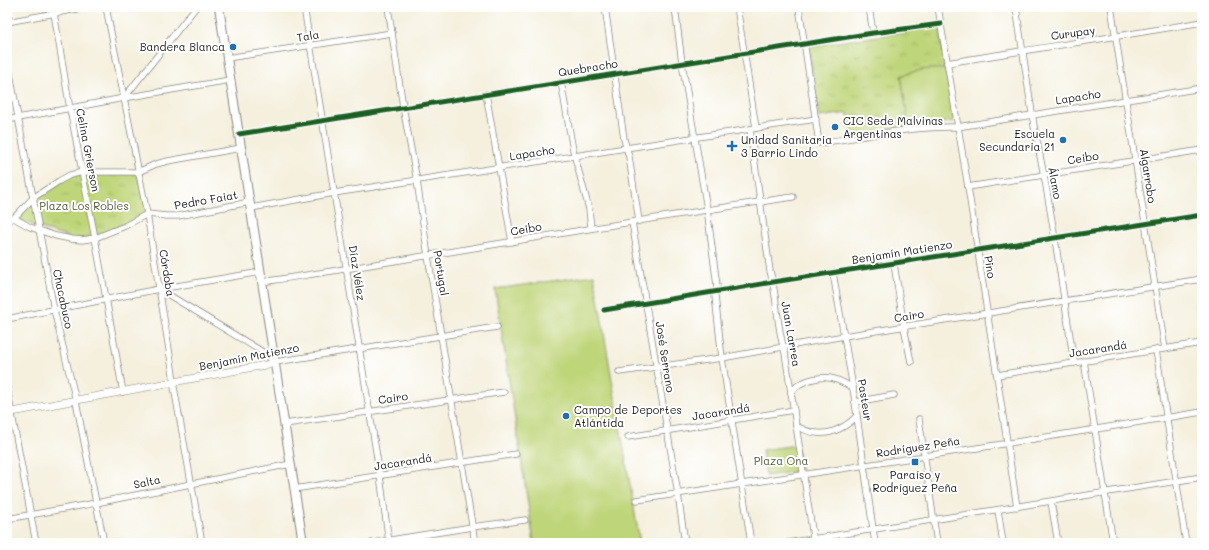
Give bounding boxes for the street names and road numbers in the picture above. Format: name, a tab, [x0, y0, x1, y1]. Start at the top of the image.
street label: Curupay	[1050, 22, 1096, 43]
street label: Tala	[296, 26, 320, 45]
street label: Quebracho	[557, 55, 619, 80]
street label: Lapacho	[1054, 85, 1102, 107]
street label: Celina Grierson	[73, 107, 104, 193]
street label: Lapacho	[508, 141, 556, 163]
street label: Ceibo	[1066, 148, 1100, 167]
street label: Algarrobo	[1137, 148, 1160, 205]
street label: Álamo	[1045, 166, 1066, 201]
street label: Pedro Faiat	[173, 187, 239, 212]
street label: Ceibo	[509, 218, 543, 239]
street label: Benjamín Matienzo	[851, 236, 954, 267]
street label: Díaz Vélez	[346, 244, 369, 302]
street label: Córdoba	[156, 248, 179, 298]
street label: Portugal	[431, 249, 452, 297]
street label: Pino	[981, 255, 1000, 280]
street label: Chacabuco	[50, 268, 77, 330]
street label: Juan Larrea	[778, 300, 805, 368]
street label: Cairo	[893, 306, 925, 325]
street label: José Serrano	[652, 320, 679, 394]
street label: Jacarandá	[1068, 336, 1128, 360]
street label: Benjamín Matienzo	[198, 339, 301, 374]
street label: Pasteur	[855, 378, 876, 422]
street label: Cairo	[377, 388, 409, 407]
street label: Jacarandá	[691, 399, 751, 423]
street label: Rodríguez Peña	[875, 432, 961, 461]
street label: Jacarandá	[373, 449, 433, 473]
street label: Salta	[132, 471, 162, 492]

